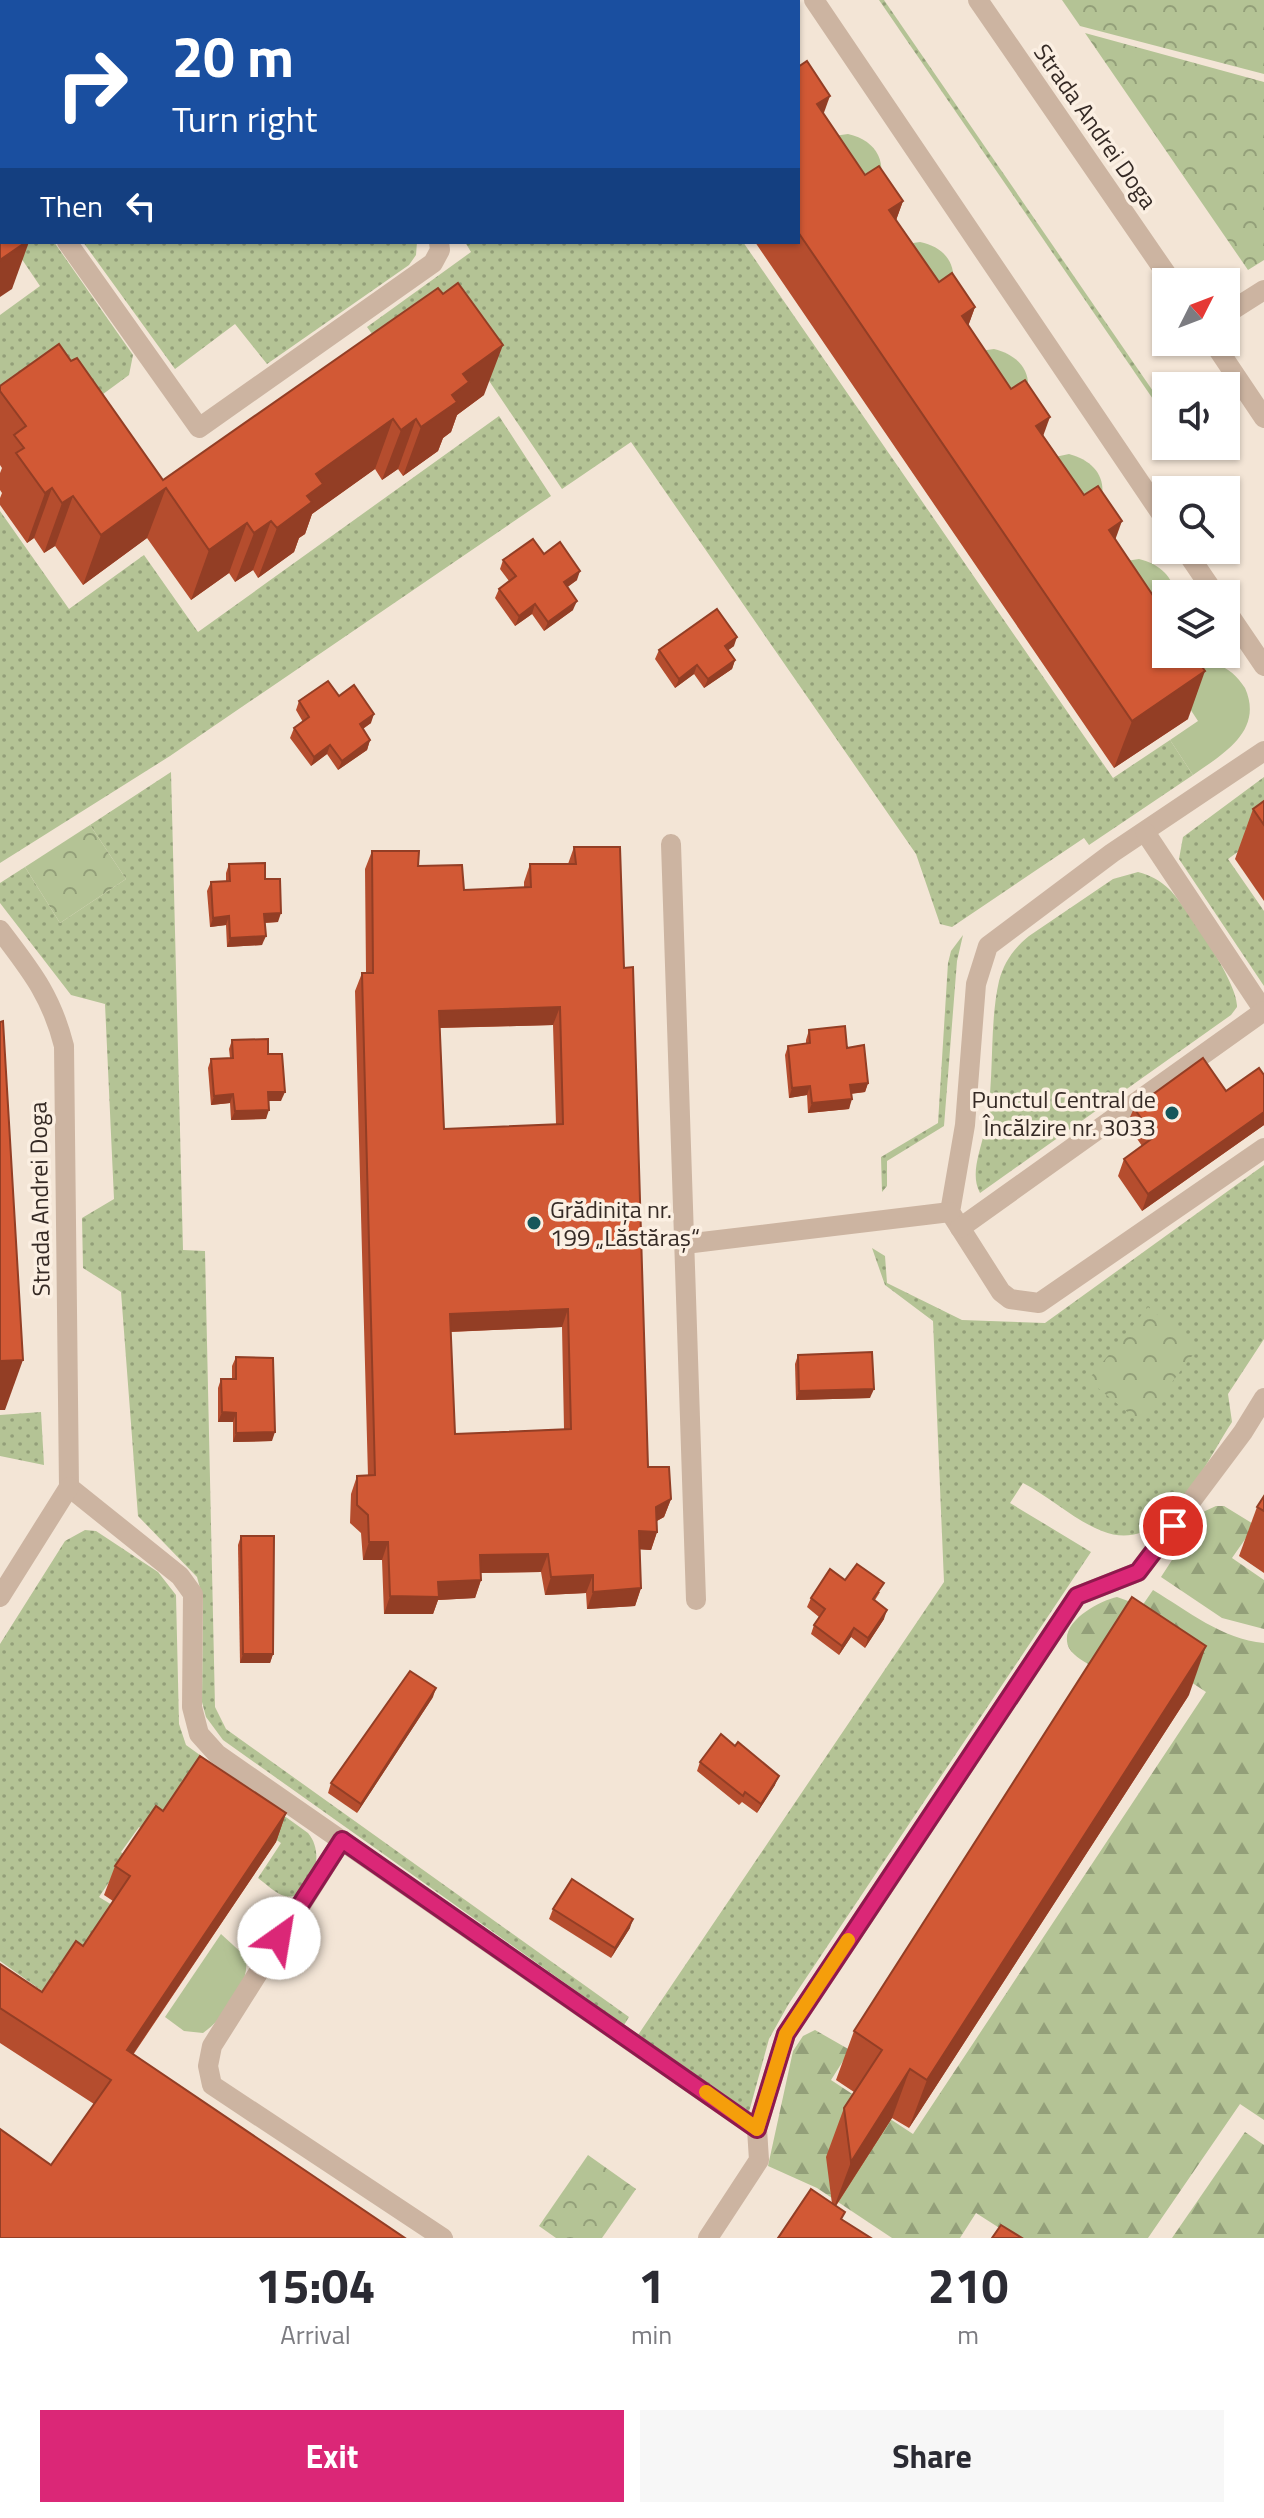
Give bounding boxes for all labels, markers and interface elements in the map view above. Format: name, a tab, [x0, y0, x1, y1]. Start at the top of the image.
text: 20 m	[172, 14, 294, 99]
icon: right	[40, 32, 144, 136]
street label: Strada Andrei Doga	[1025, 36, 1167, 216]
text: Turn right	[172, 91, 317, 146]
text: Then	[40, 183, 103, 229]
icon: left	[119, 184, 163, 228]
north arrow	[1152, 268, 1240, 356]
map controls	[1152, 268, 1240, 668]
button: sound	[1152, 372, 1240, 460]
button: search	[1152, 476, 1240, 564]
button: layers	[1152, 580, 1240, 668]
place label: Punctul Central de Încălzire nr. 3033	[972, 1081, 1156, 1145]
street label: Strada Andrei Doga	[19, 1101, 59, 1297]
marker: Punctul Central de Încălzire nr. 3033	[1163, 1104, 1181, 1122]
place label: Grădinița nr. 199 „Lăstăraș“	[550, 1191, 700, 1255]
marker: Grădinița nr. 199 „Lăstăraș“	[525, 1214, 543, 1232]
pin	[1139, 1492, 1207, 1560]
icon: arrive	[1151, 1504, 1195, 1548]
position arrow	[237, 1896, 321, 1980]
text: 15:04	[256, 2249, 375, 2322]
text: 1	[638, 2249, 665, 2322]
text: 210	[928, 2249, 1008, 2322]
text: Arrival	[280, 2315, 351, 2354]
text: min	[631, 2315, 672, 2354]
text: m	[957, 2315, 979, 2354]
button: Exit	[40, 2410, 624, 2502]
button: Share	[640, 2410, 1224, 2502]

